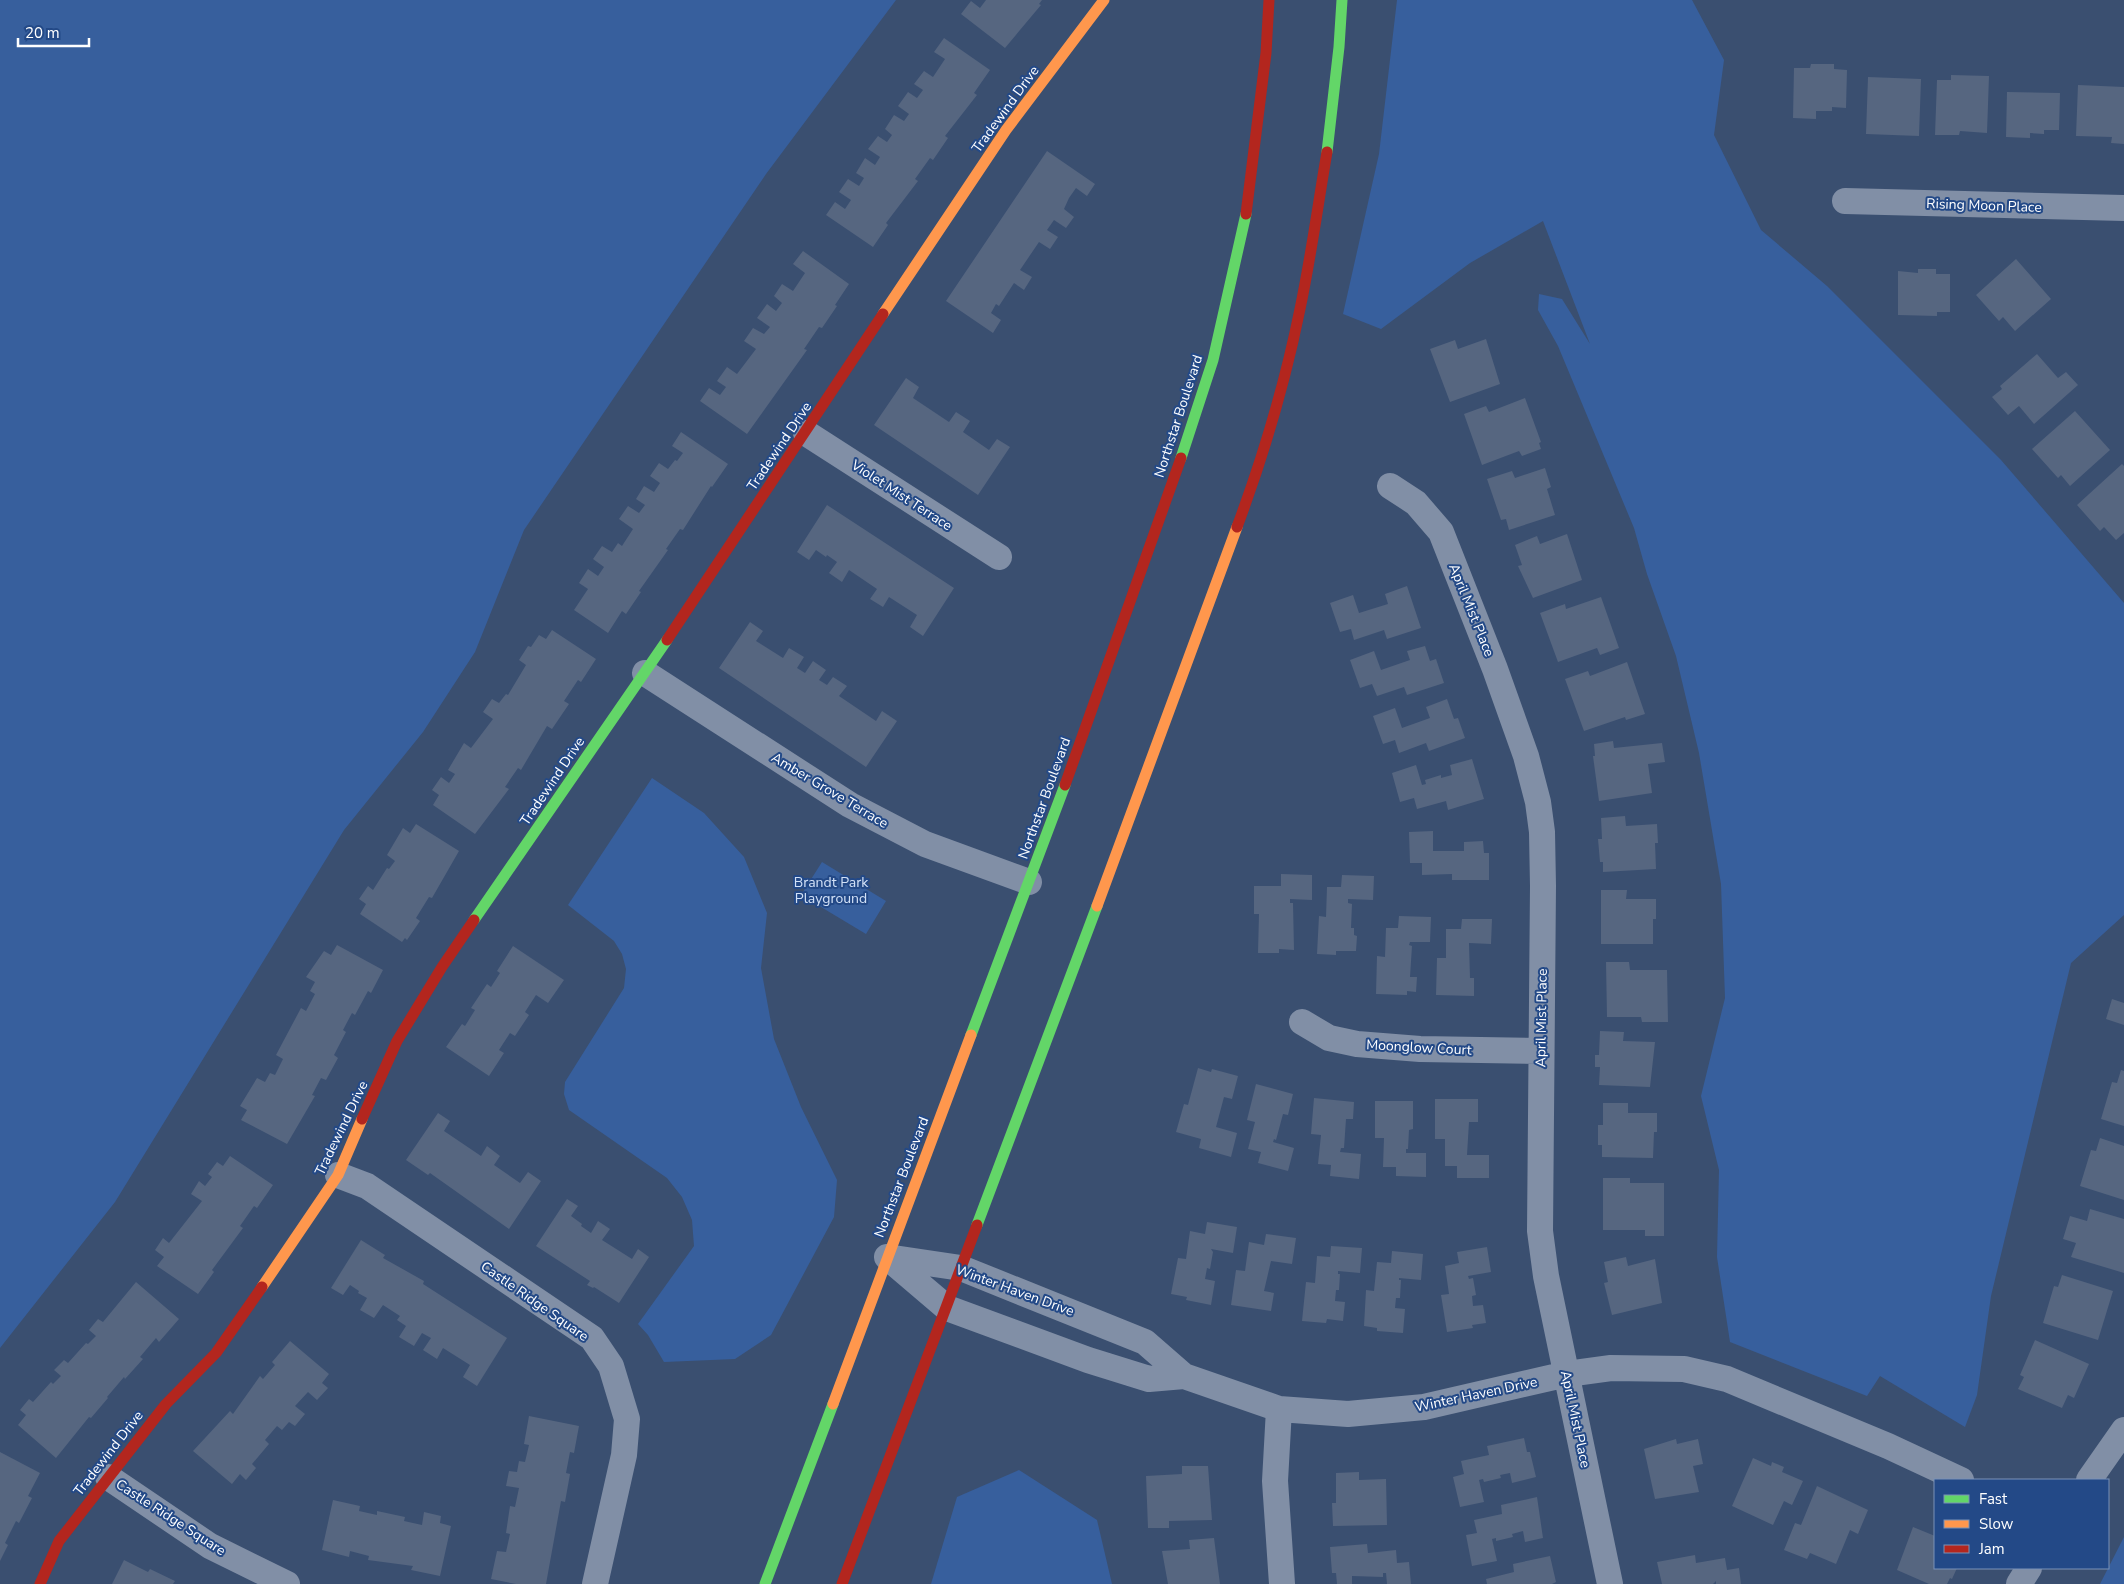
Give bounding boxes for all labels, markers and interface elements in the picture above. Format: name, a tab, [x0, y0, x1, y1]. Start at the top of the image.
scale bar	[18, 15, 89, 47]
text: 20 m	[25, 23, 60, 43]
street label: Tradewind Drive	[967, 62, 1043, 157]
street label: Rising Moon Place	[1926, 194, 2042, 217]
street label: Northstar Boulevard	[1150, 352, 1207, 480]
street label: Tradewind Drive	[743, 398, 816, 494]
street label: Violet Mist Terrace	[847, 455, 956, 535]
street label: April Mist Place	[1444, 561, 1499, 660]
street label: Tradewind Drive	[516, 733, 589, 829]
street label: Northstar Boulevard	[1014, 735, 1075, 862]
street label: Amber Grove Terrace	[768, 748, 892, 833]
park label: Brandt Park Playground	[794, 873, 869, 908]
street label: April Mist Place	[1531, 968, 1552, 1068]
street label: Moonglow Court	[1366, 1035, 1472, 1060]
street label: Tradewind Drive	[310, 1078, 373, 1179]
street label: Northstar Boulevard	[870, 1114, 933, 1240]
street label: Castle Ridge Square	[477, 1257, 592, 1346]
street label: Winter Haven Drive	[953, 1260, 1077, 1321]
street label: April Mist Place	[1556, 1369, 1595, 1469]
street label: Winter Haven Drive	[1413, 1372, 1539, 1417]
street label: Tradewind Drive	[69, 1407, 148, 1500]
street label: Castle Ridge Square	[112, 1475, 229, 1560]
legend	[1934, 1479, 2109, 1569]
text: Fast	[1979, 1489, 2008, 1509]
text: Slow	[1979, 1514, 2014, 1534]
text: Jam	[1978, 1539, 2005, 1559]

